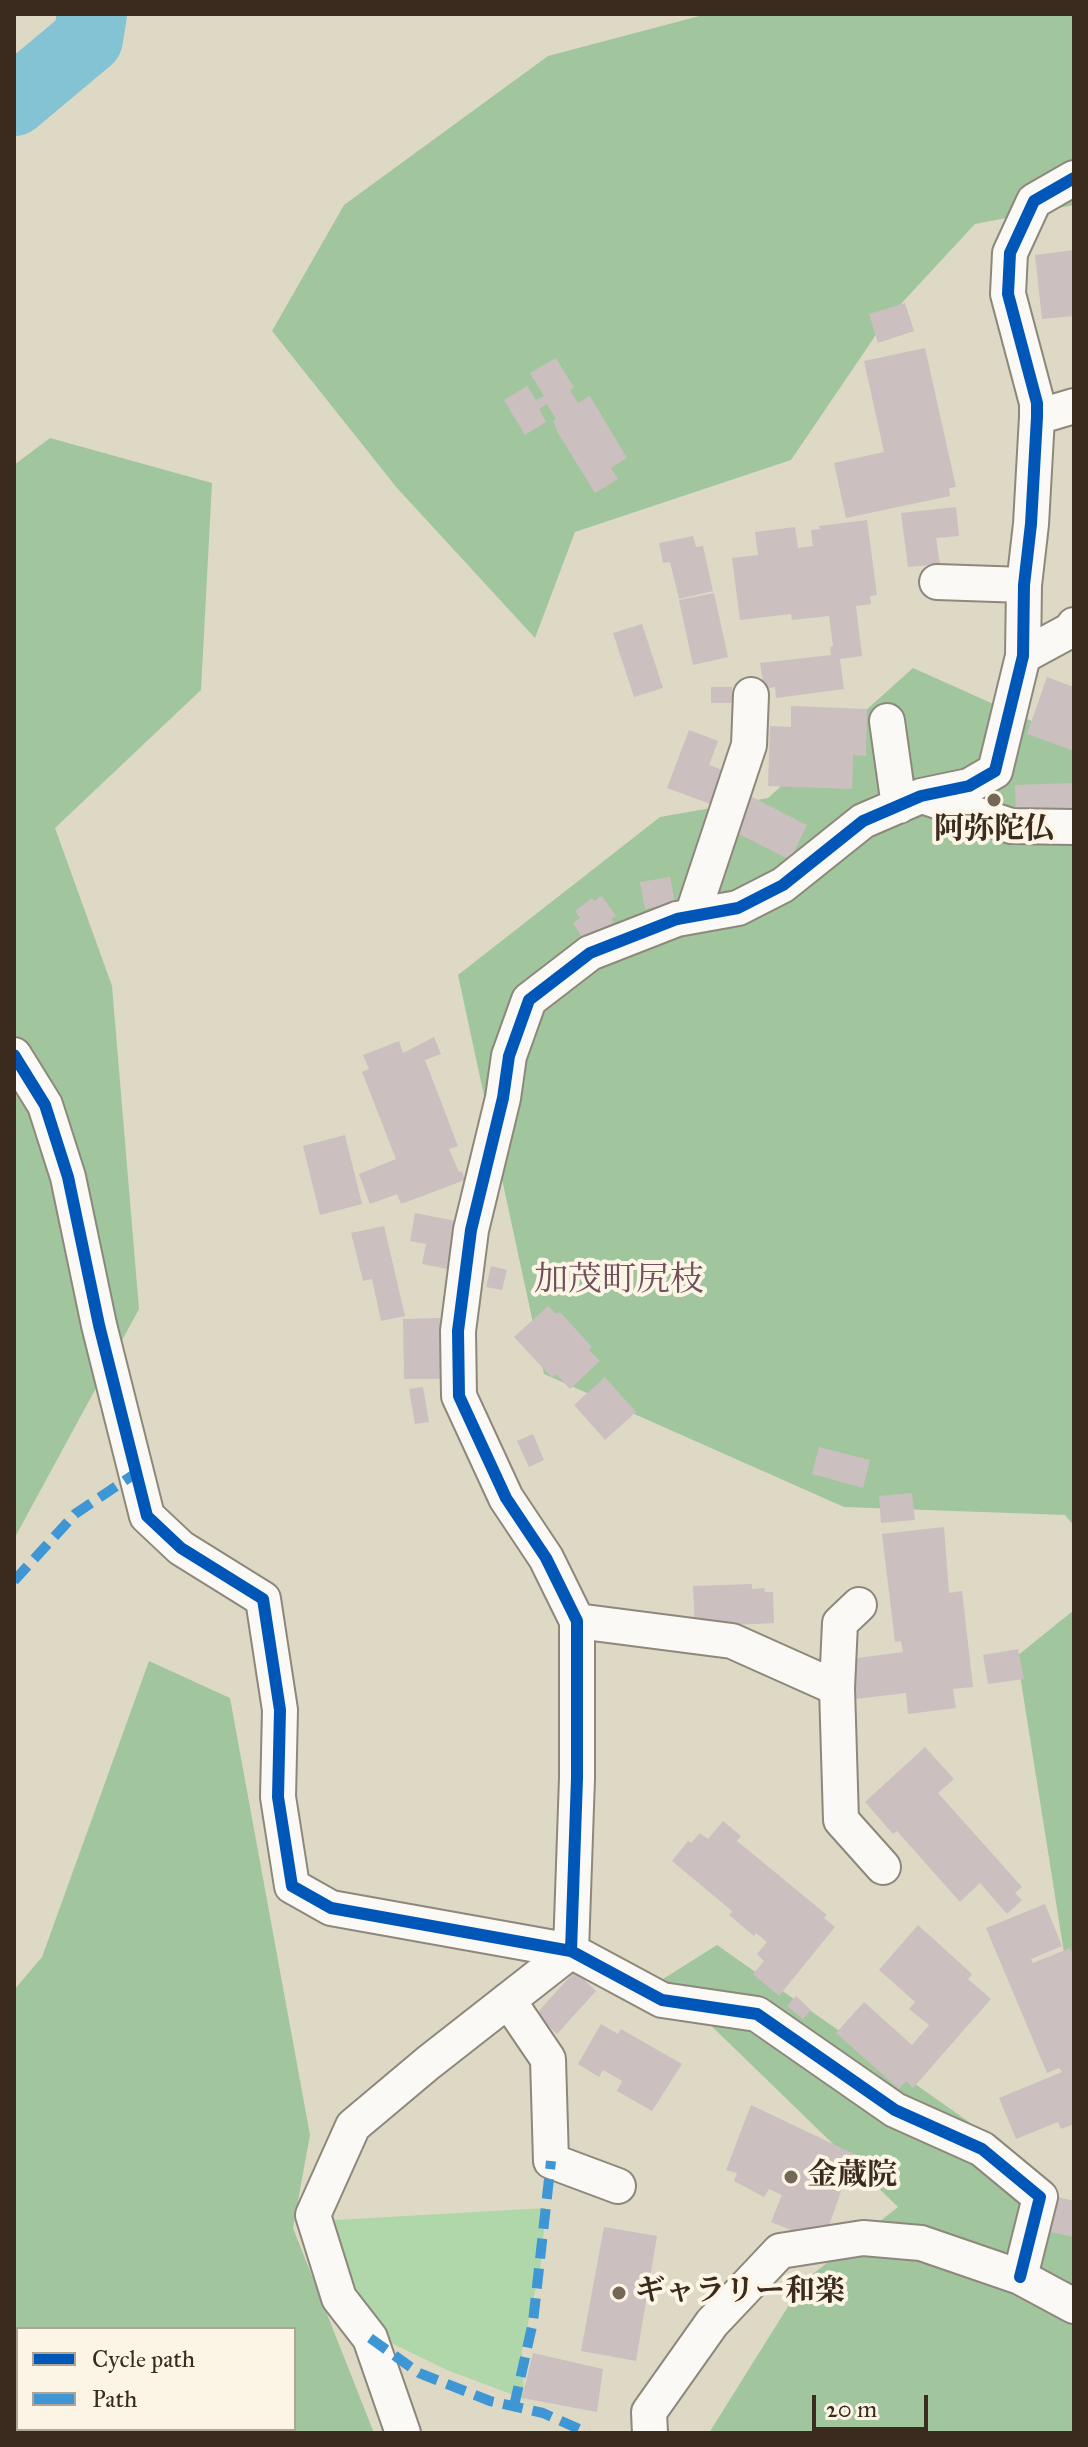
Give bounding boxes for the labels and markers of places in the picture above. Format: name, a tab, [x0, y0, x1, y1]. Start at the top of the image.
marker: 阿弥陀仏	[985, 791, 1003, 809]
place label: 阿弥陀仏	[934, 813, 1054, 849]
place label: 金蔵院	[807, 2159, 897, 2195]
marker: 金蔵院	[782, 2168, 800, 2186]
place label: ギャラリー和楽	[635, 2275, 845, 2311]
marker: ギャラリー和楽	[610, 2284, 628, 2302]

